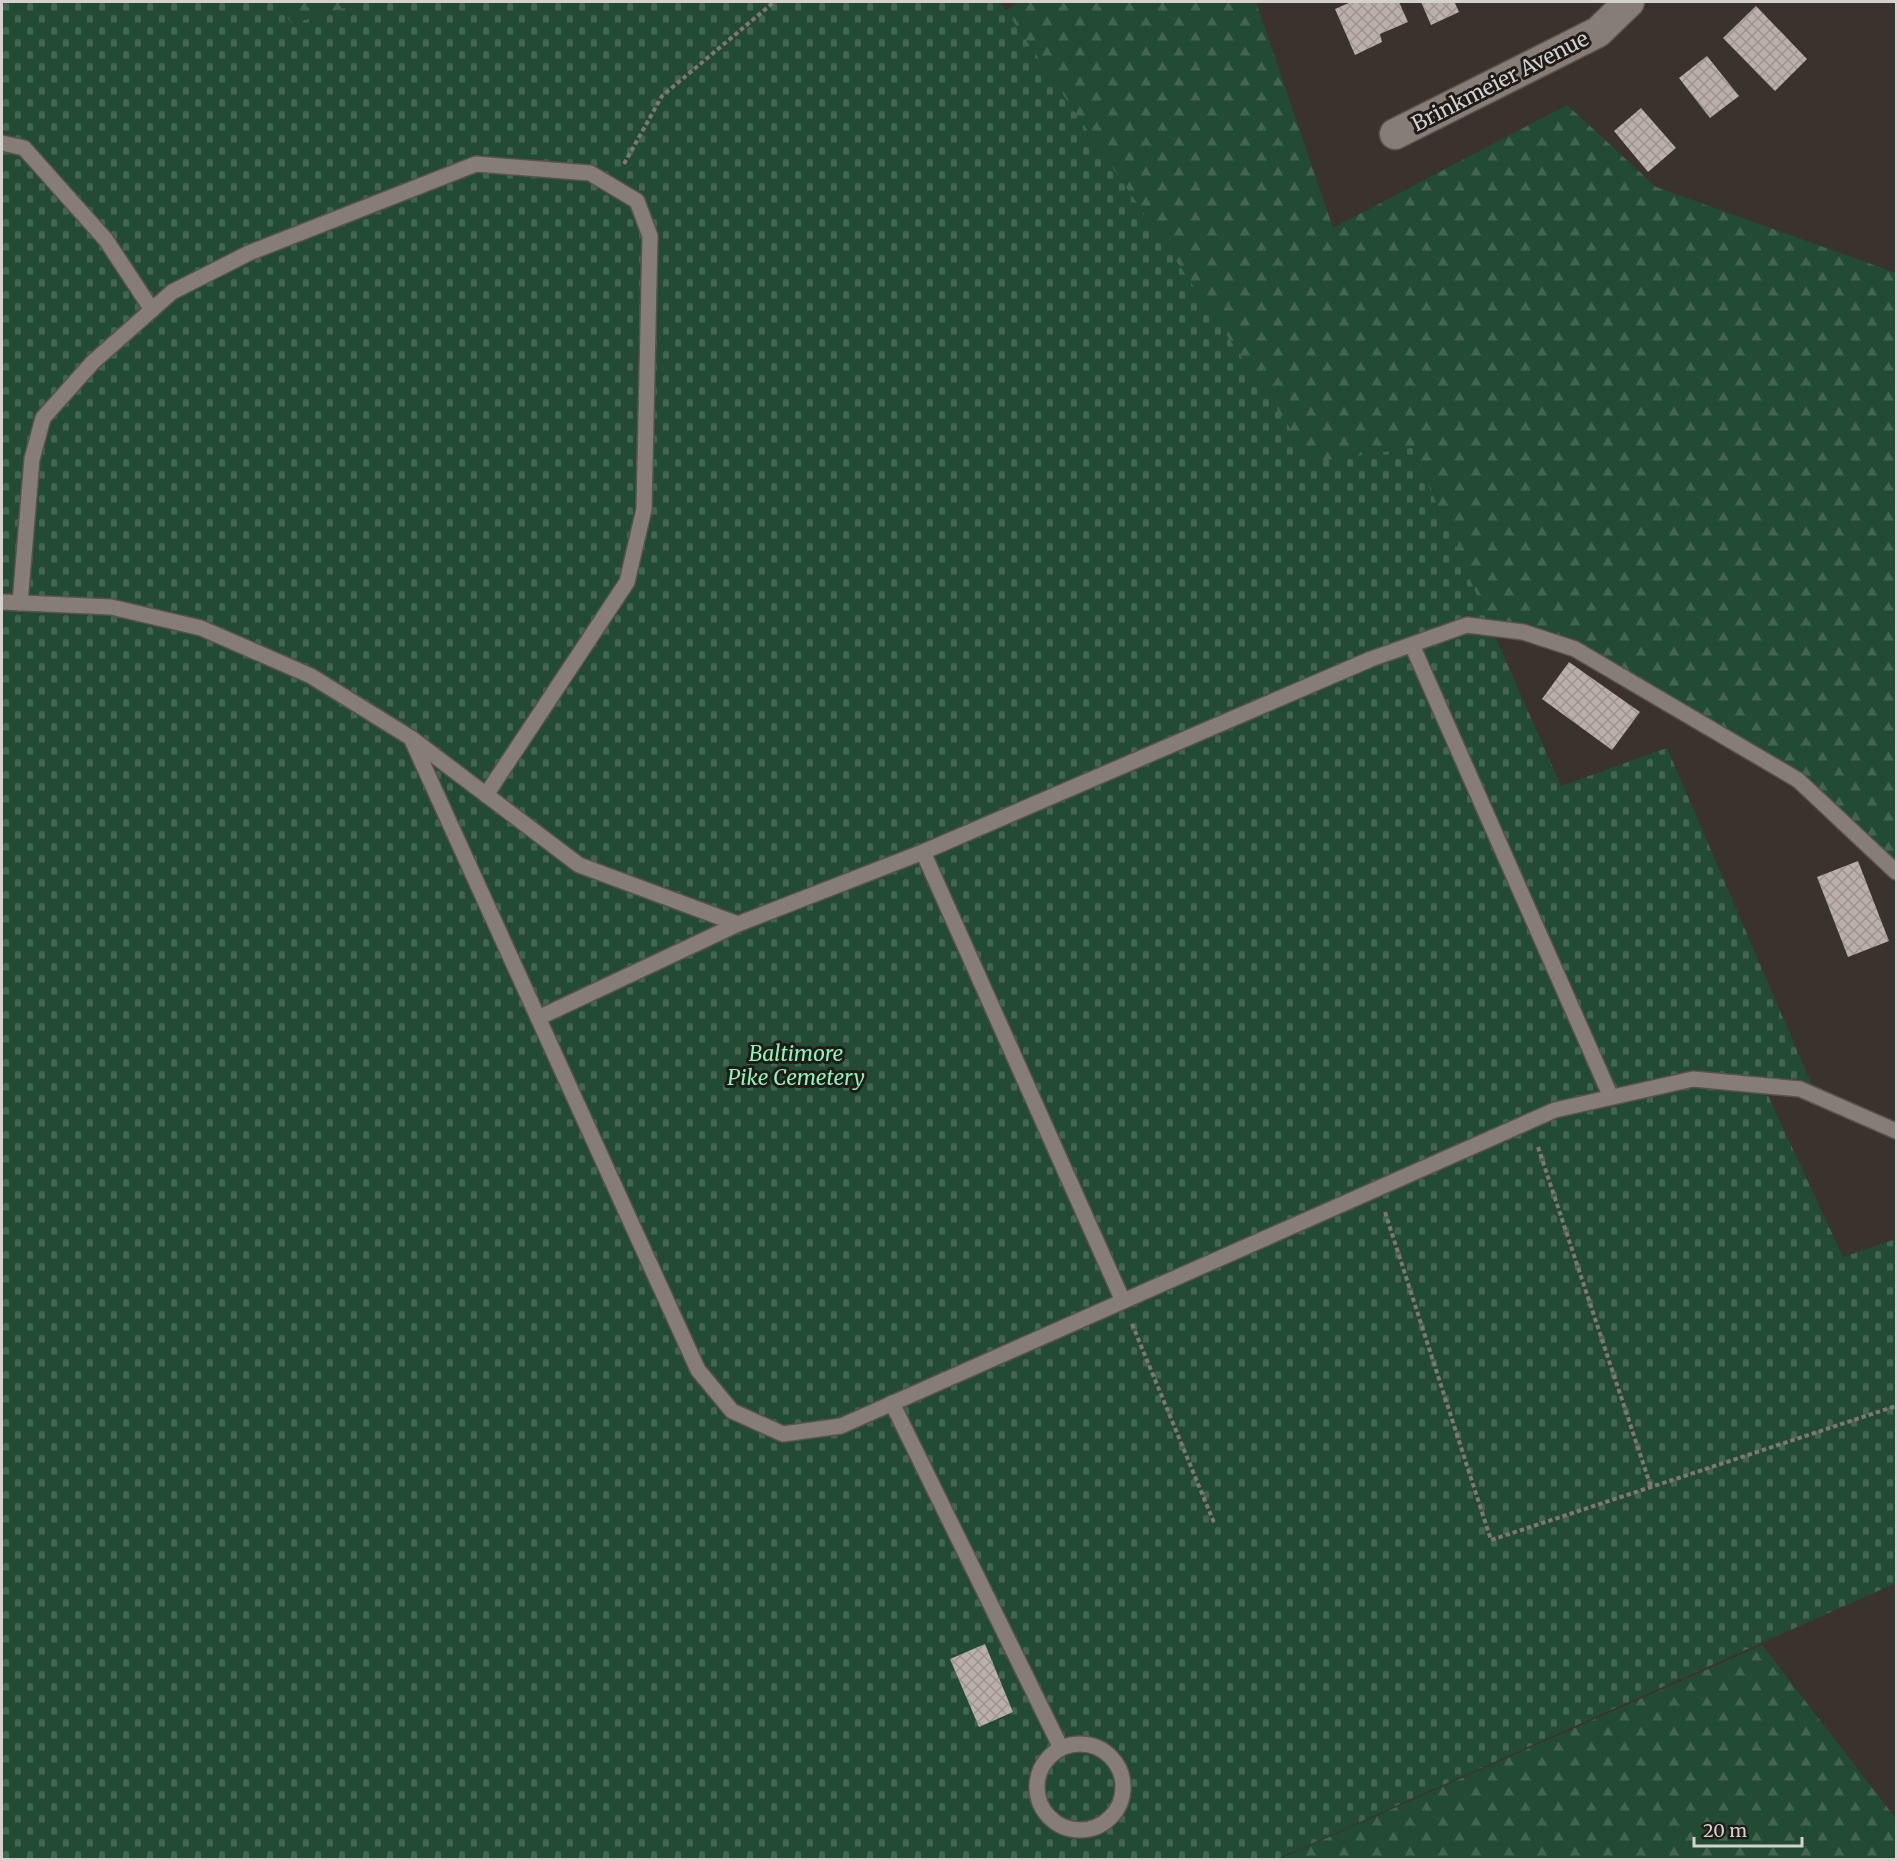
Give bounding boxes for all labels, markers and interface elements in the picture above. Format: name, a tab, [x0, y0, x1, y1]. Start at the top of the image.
street label: Brinkmeier Avenue	[1407, 25, 1593, 137]
park label: Baltimore Pike Cemetery	[727, 1040, 865, 1091]
scale bar	[1694, 1810, 1802, 1848]
text: 20 m	[1703, 1819, 1747, 1842]

